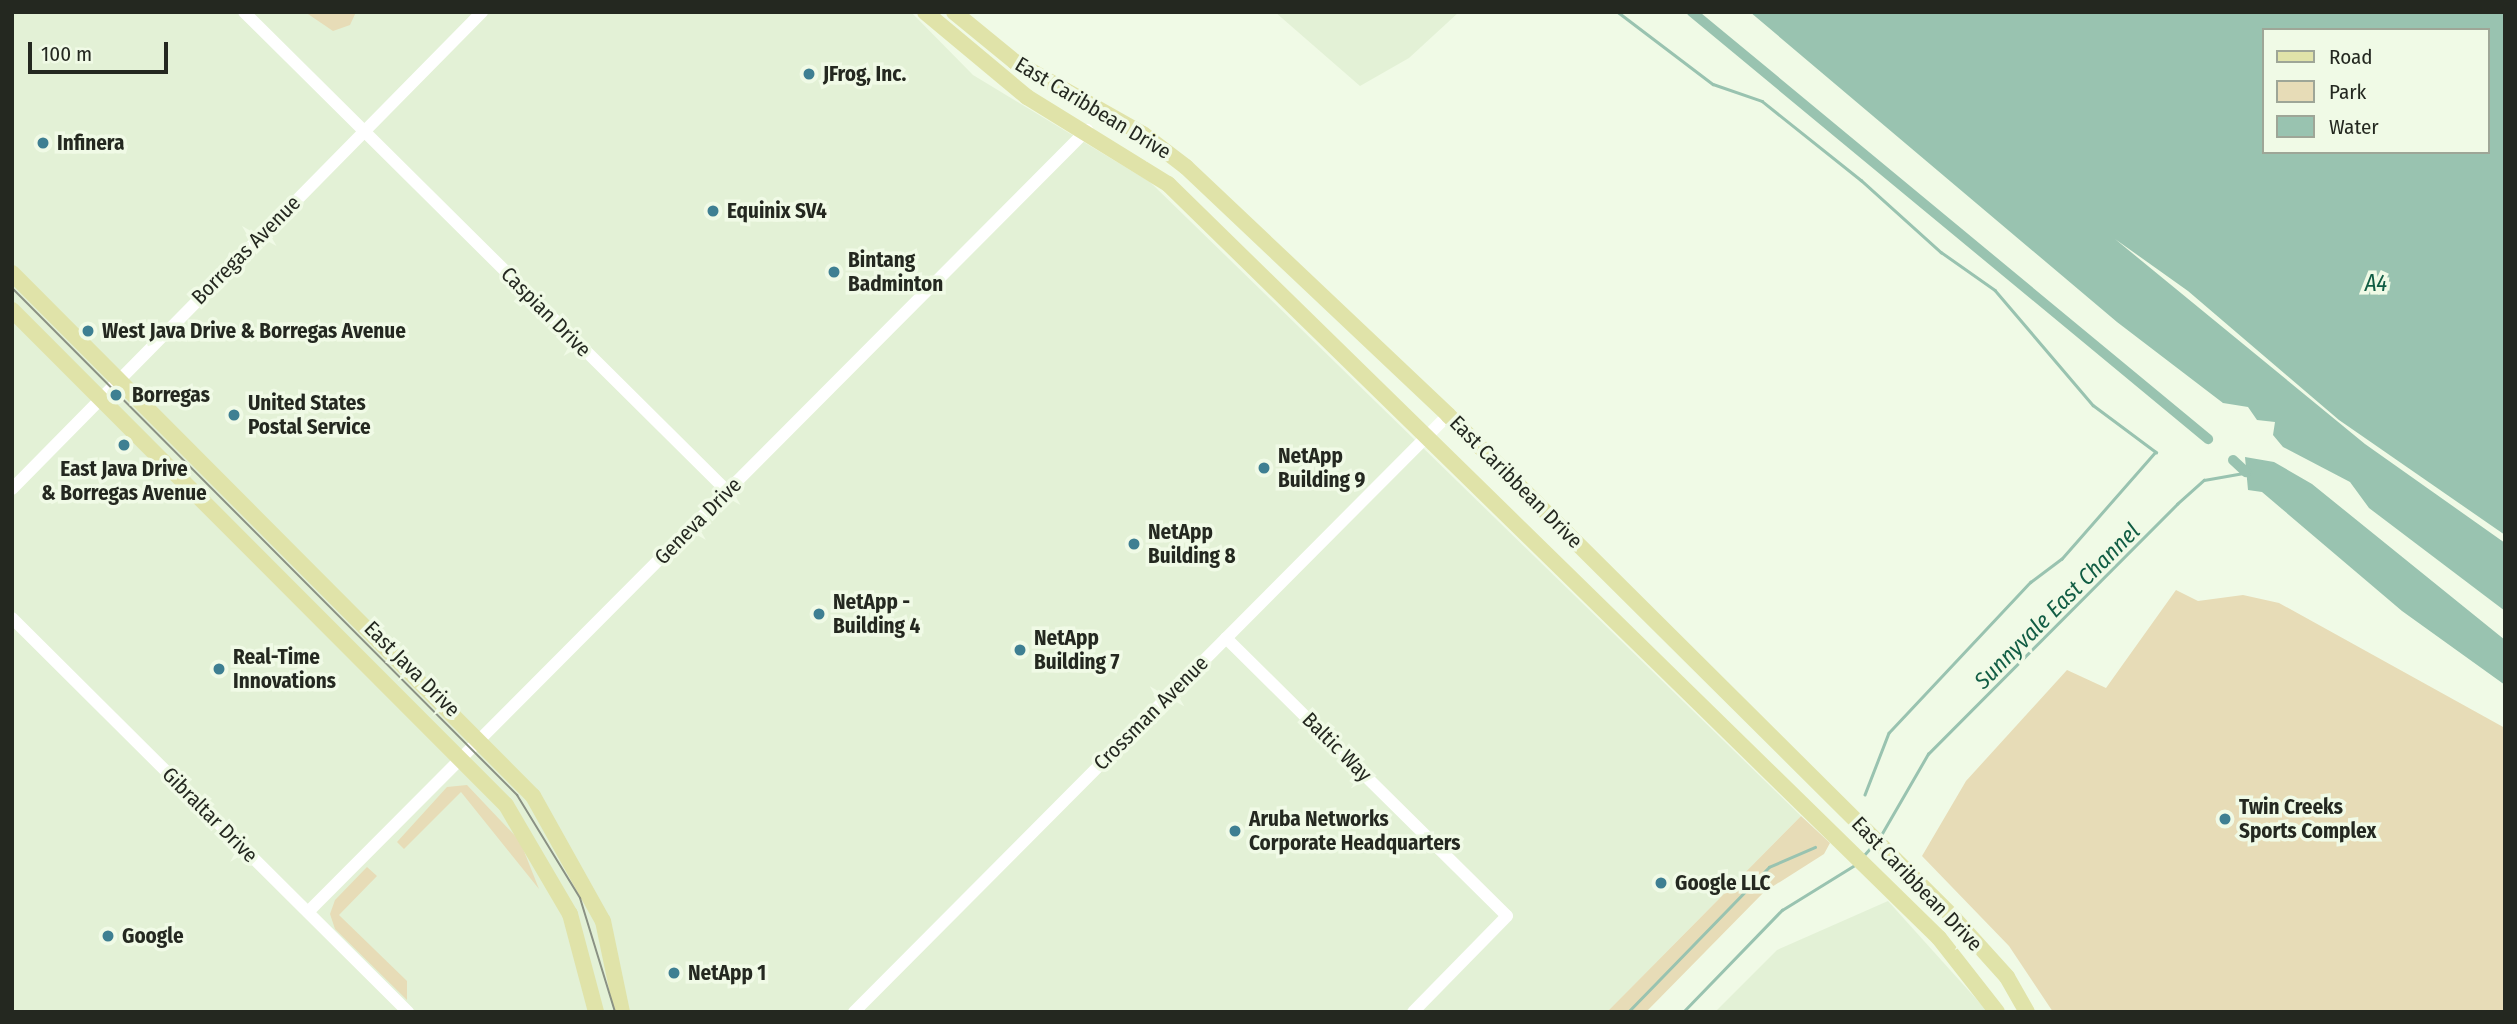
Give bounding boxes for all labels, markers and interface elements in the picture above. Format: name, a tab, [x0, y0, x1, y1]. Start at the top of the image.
scale bar	[32, 28, 172, 72]
legend	[2262, 28, 2489, 154]
text: 100 m	[41, 41, 92, 67]
text: Road	[2329, 44, 2373, 70]
street label: East Caribbean Drive	[1011, 52, 1175, 164]
place label: JFrog, Inc.	[823, 61, 906, 87]
marker: JFrog, Inc.	[801, 66, 817, 82]
text: Park	[2329, 79, 2366, 105]
text: Water	[2329, 114, 2379, 140]
place label: Infinera	[57, 130, 124, 156]
marker: Infinera	[35, 135, 51, 151]
street label: Borregas Avenue	[186, 190, 306, 310]
place label: Equinix SV4	[727, 198, 827, 224]
marker: Equinix SV4	[705, 203, 721, 219]
place label: Bintang Badminton	[848, 247, 943, 297]
street label: Caspian Drive	[496, 262, 596, 362]
marker: Bintang Badminton	[826, 264, 842, 280]
water label: A4	[2365, 269, 2387, 297]
place label: West Java Drive & Borregas Avenue	[102, 318, 406, 344]
marker: West Java Drive & Borregas Avenue	[80, 323, 96, 339]
place label: Borregas	[132, 382, 210, 408]
marker: Borregas	[106, 385, 126, 405]
place label: United States Postal Service	[248, 390, 371, 440]
marker: United States Postal Service	[226, 407, 242, 423]
street label: East Caribbean Drive	[1444, 410, 1588, 554]
marker: East Java Drive & Borregas Avenue	[116, 437, 132, 453]
place label: NetApp Building 9	[1278, 443, 1365, 493]
place label: East Java Drive & Borregas Avenue	[41, 456, 207, 506]
marker: NetApp Building 9	[1256, 460, 1272, 476]
street label: Geneva Drive	[649, 472, 747, 570]
water label: Sunnyvale East Channel	[1969, 518, 2145, 694]
place label: NetApp Building 8	[1148, 519, 1235, 569]
marker: NetApp Building 8	[1126, 536, 1142, 552]
place label: NetApp - Building 4	[833, 589, 920, 639]
marker: NetApp - Building 4	[811, 606, 827, 622]
street label: East Java Drive	[359, 616, 465, 722]
place label: NetApp Building 7	[1034, 625, 1119, 675]
marker: NetApp Building 7	[1012, 642, 1028, 658]
place label: Real-Time Innovations	[233, 644, 336, 694]
street label: Crossman Avenue	[1089, 651, 1213, 775]
marker: Real-Time Innovations	[211, 661, 227, 677]
street label: Baltic Way	[1297, 707, 1377, 787]
street label: Gibraltar Drive	[157, 762, 263, 868]
place label: Twin Creeks Sports Complex	[2239, 794, 2376, 844]
place label: Aruba Networks Corporate Headquarters	[1249, 806, 1460, 856]
marker: Twin Creeks Sports Complex	[2217, 811, 2233, 827]
street label: East Caribbean Drive	[1846, 812, 1988, 956]
marker: Aruba Networks Corporate Headquarters	[1227, 823, 1243, 839]
place label: Google LLC	[1675, 870, 1771, 896]
marker: Google LLC	[1653, 875, 1669, 891]
place label: Google	[122, 923, 184, 949]
marker: Google	[100, 928, 116, 944]
place label: NetApp 1	[688, 960, 766, 986]
marker: NetApp 1	[666, 965, 682, 981]

